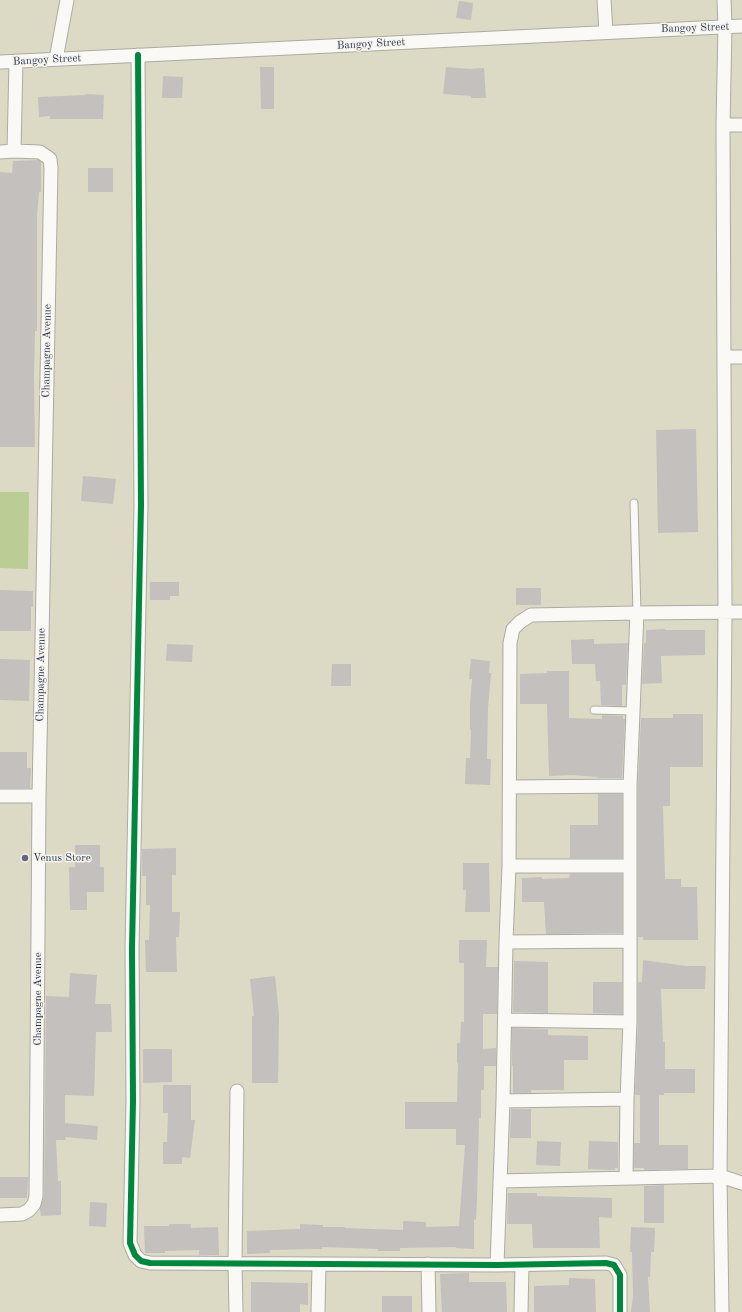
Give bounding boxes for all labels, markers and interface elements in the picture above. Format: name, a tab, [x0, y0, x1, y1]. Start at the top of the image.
street label: Bangoy Street	[661, 20, 729, 36]
street label: Bangoy Street	[336, 36, 406, 52]
street label: Bangoy Street	[12, 52, 82, 68]
street label: Champagne Avenue	[40, 304, 54, 398]
street label: Champagne Avenue	[34, 628, 48, 722]
place label: Venus Store	[33, 851, 91, 865]
marker: Venus Store	[20, 853, 30, 863]
street label: Champagne Avenue	[31, 952, 45, 1046]

